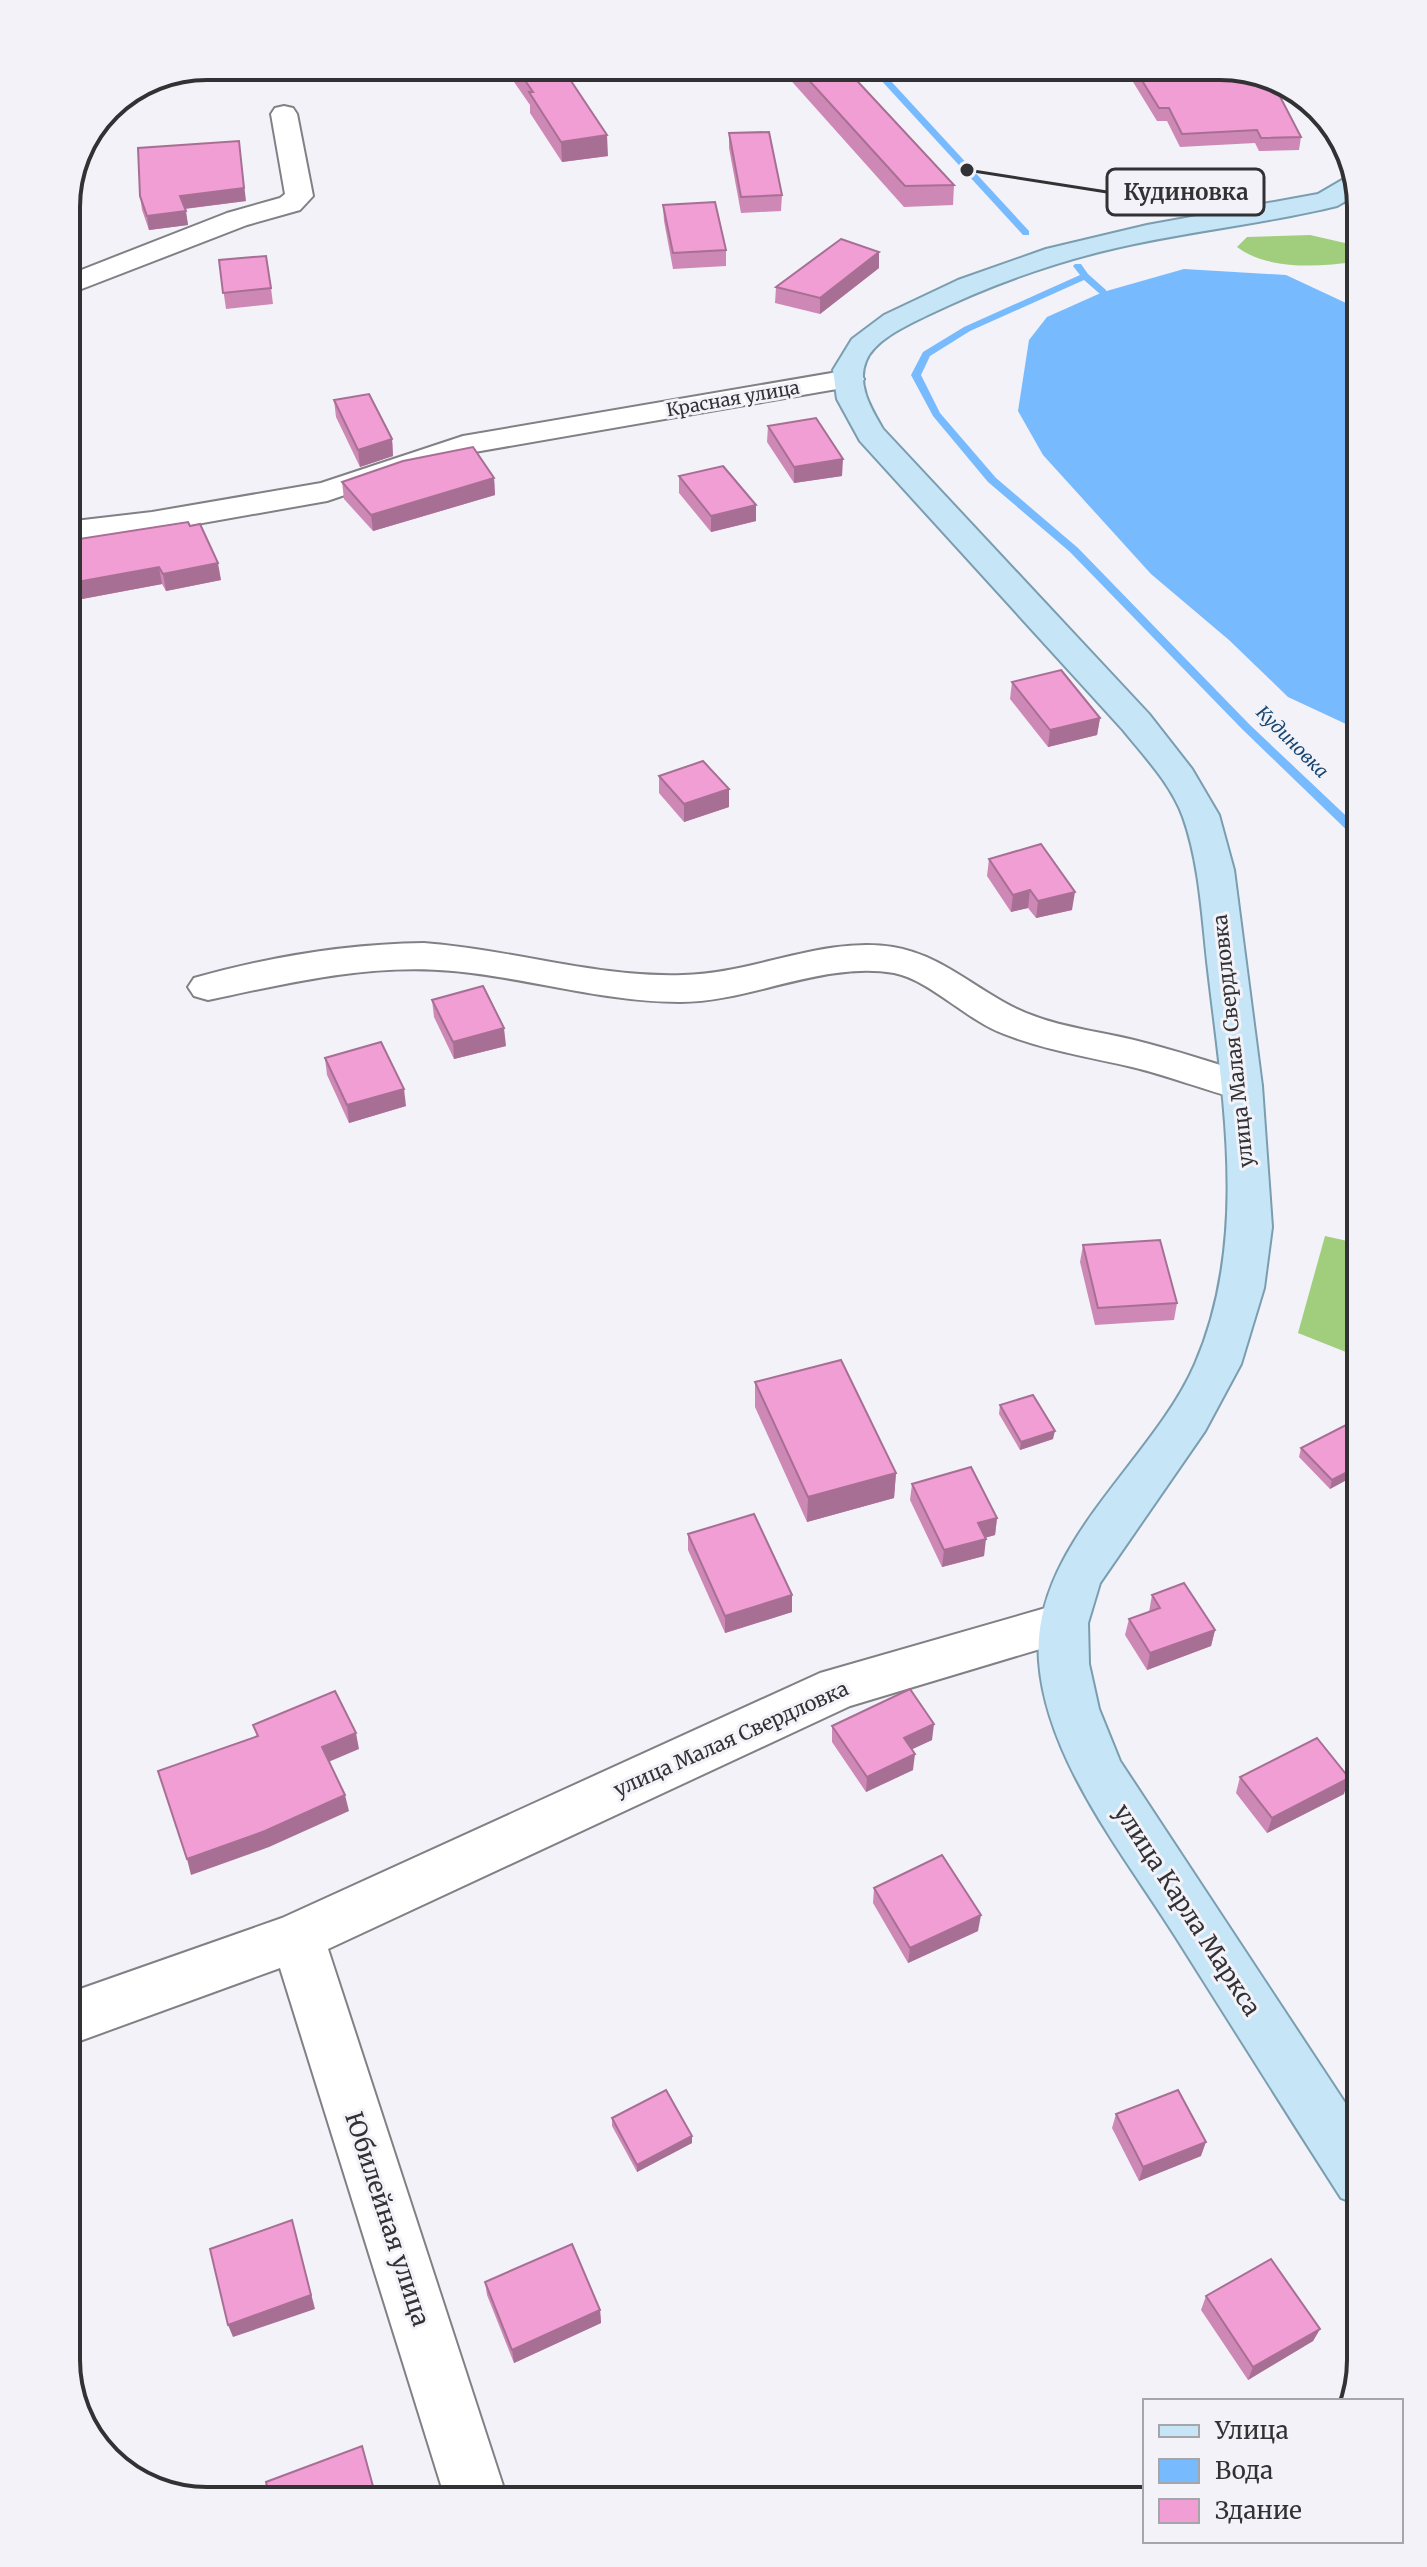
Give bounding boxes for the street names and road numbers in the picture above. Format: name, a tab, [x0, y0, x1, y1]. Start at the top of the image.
street label: Красная улица	[665, 375, 802, 422]
street label: улица Малая Свердловка	[1207, 913, 1258, 1169]
street label: улица Малая Свердловка	[610, 1675, 852, 1802]
street label: улица Карла Маркса	[1107, 1798, 1268, 2022]
street label: Юбилейная улица	[338, 2108, 437, 2330]

